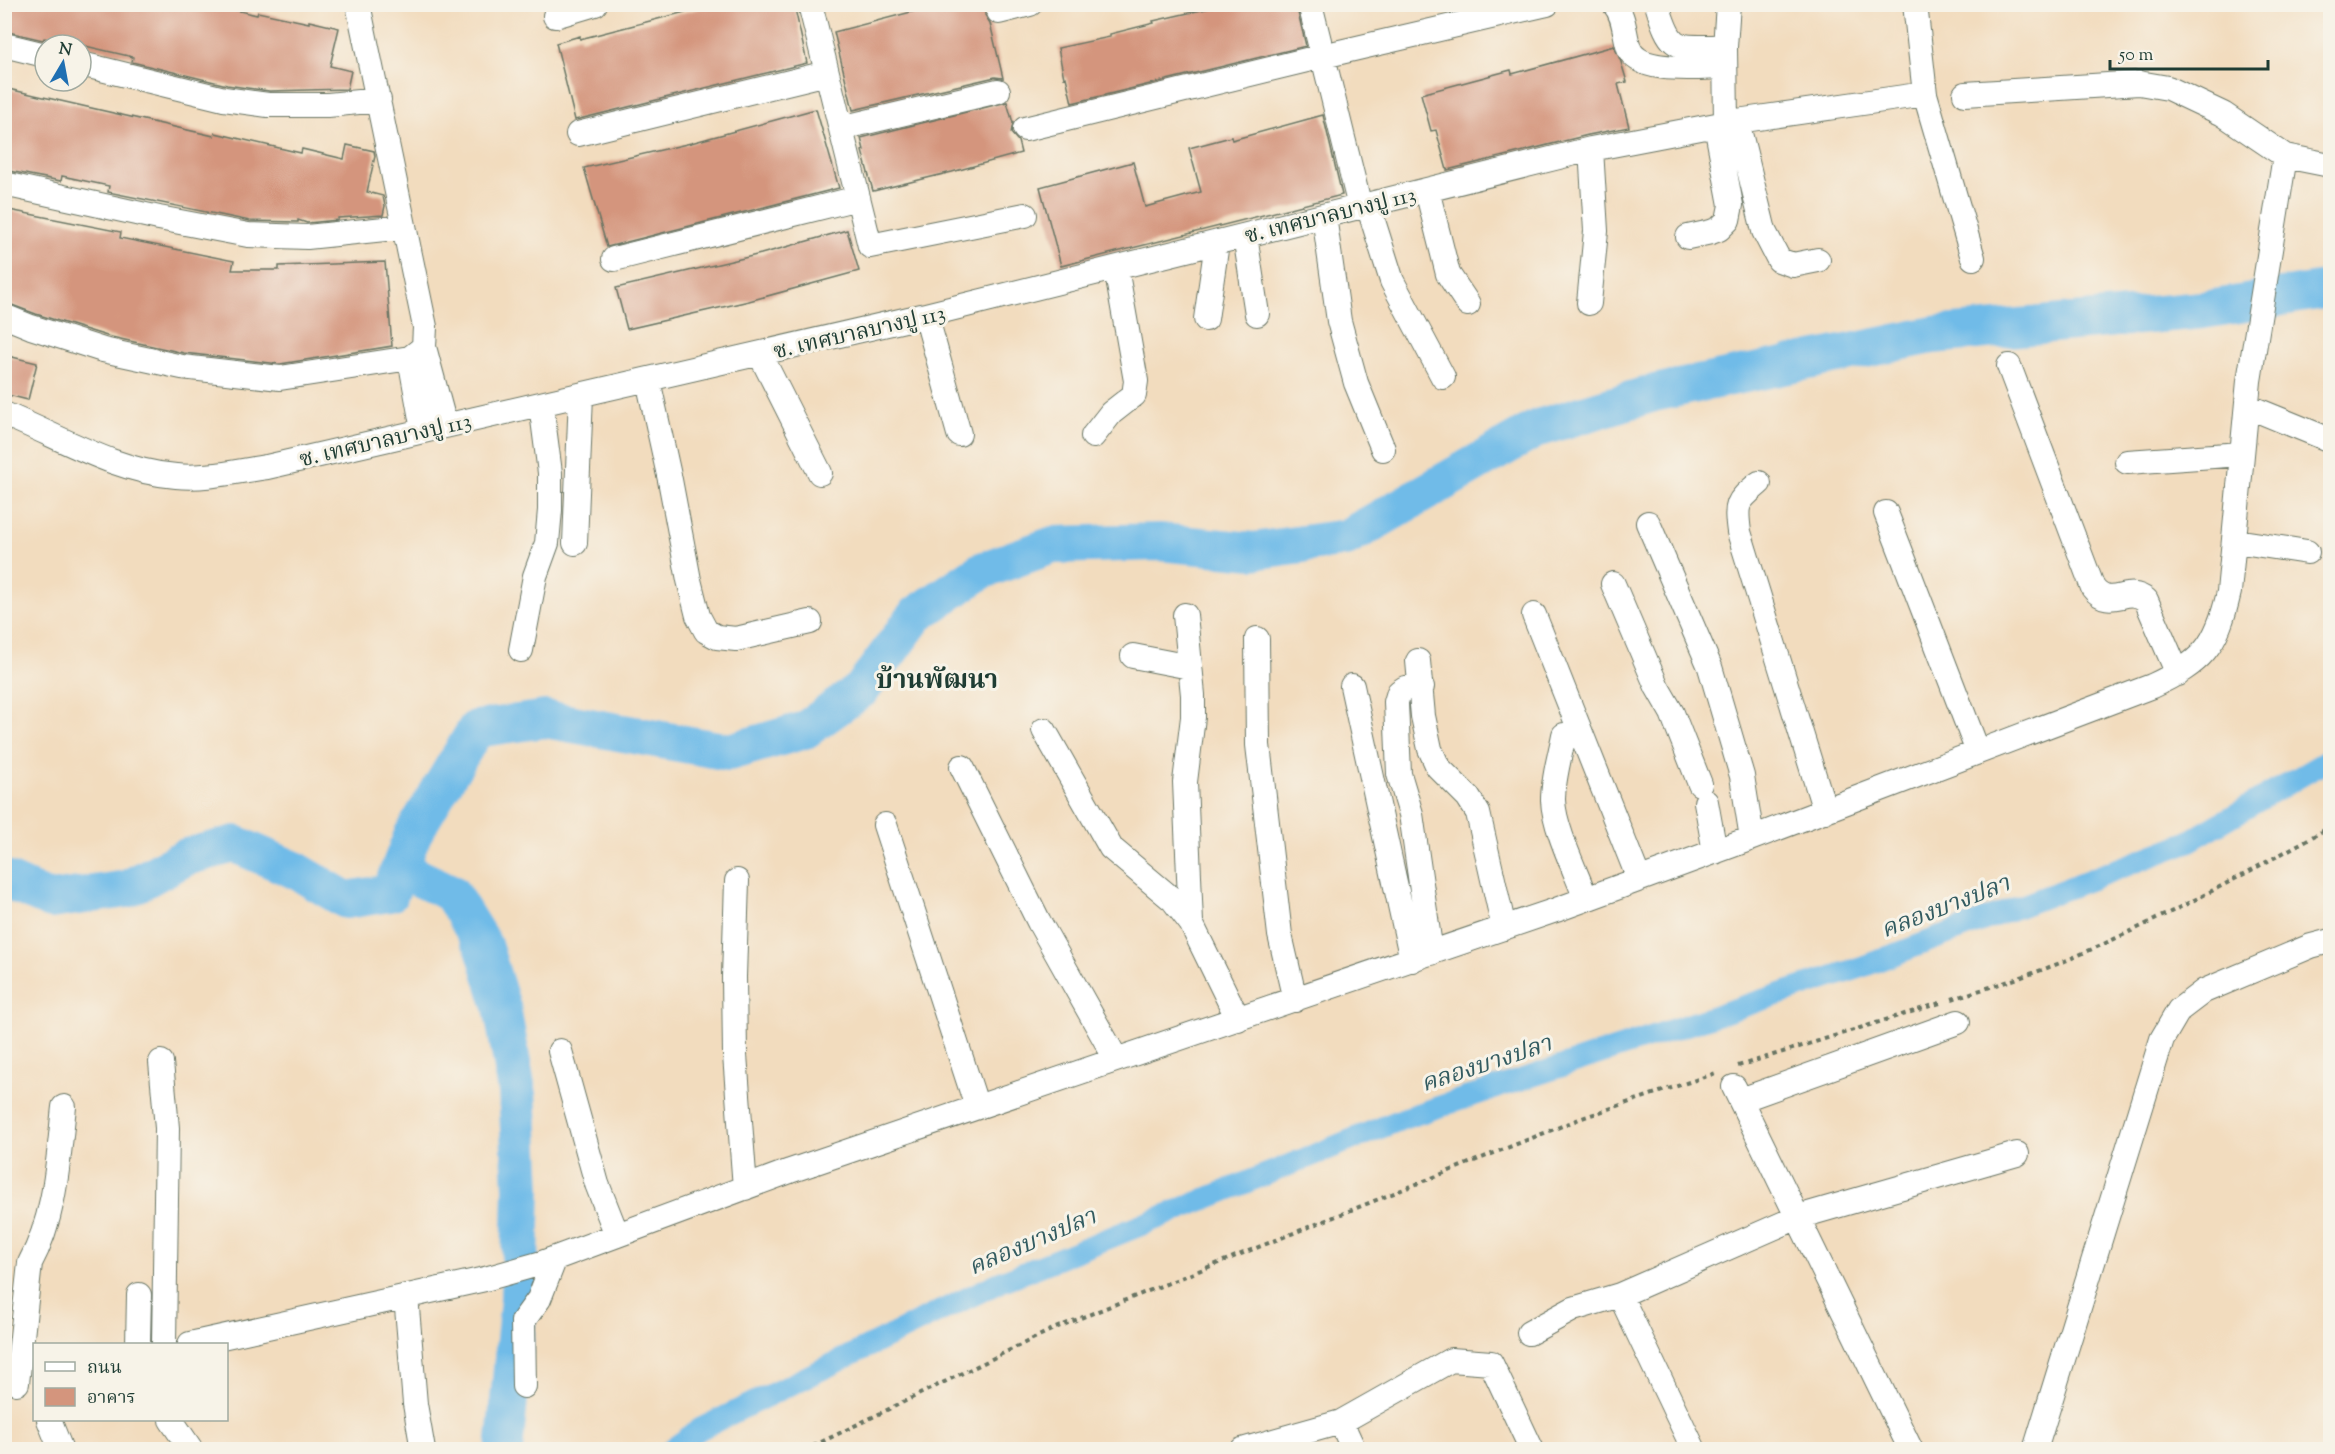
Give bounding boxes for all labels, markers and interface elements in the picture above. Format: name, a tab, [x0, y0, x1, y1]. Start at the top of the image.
north arrow	[33, 33, 93, 93]
scale bar	[2110, 33, 2268, 71]
text: N	[57, 38, 74, 63]
text: 50 m	[2118, 43, 2154, 69]
street label: ซ. เทศบาลบางปู 113	[1242, 180, 1420, 254]
street label: ซ. เทศบาลบางปู 113	[771, 299, 949, 369]
street label: ซ. เทศบาลบางปู 113	[297, 407, 475, 477]
district label: บ้านพัฒนา	[876, 663, 998, 700]
water label: คลองบางปลา	[1876, 867, 2016, 948]
water label: คลองบางปลา	[1417, 1027, 1558, 1102]
water label: คลองบางปลา	[964, 1200, 1103, 1285]
legend	[33, 1343, 228, 1421]
text: ถนน	[87, 1356, 122, 1382]
text: อาคาร	[87, 1386, 136, 1412]

